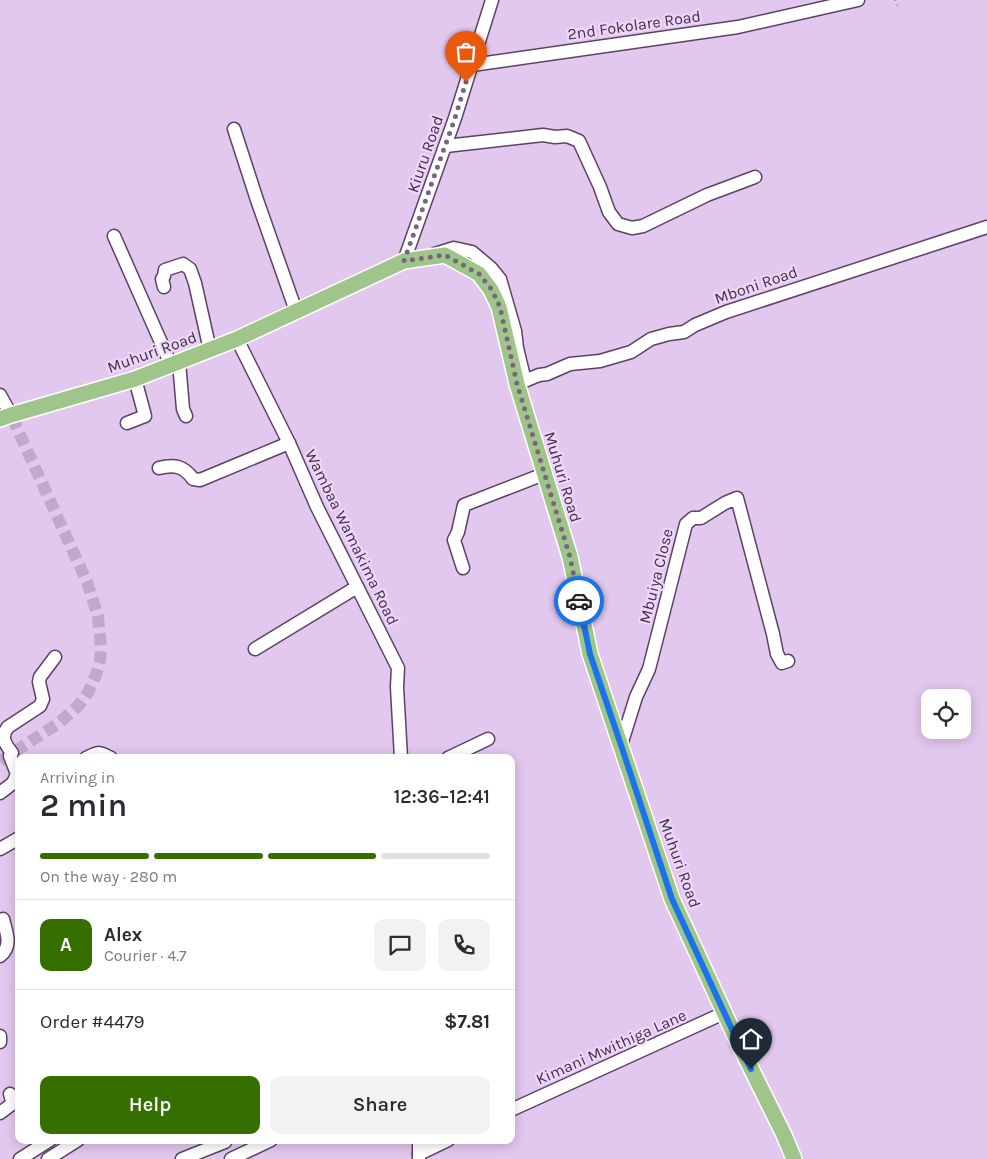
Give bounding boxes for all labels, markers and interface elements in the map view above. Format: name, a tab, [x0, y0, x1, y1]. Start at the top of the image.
street label: 2nd Fokolare Road	[566, 6, 702, 44]
pin	[445, 31, 487, 82]
icon: bag	[452, 38, 480, 66]
street label: Kiuru Road	[403, 113, 447, 195]
street label: Mboni Road	[712, 262, 800, 308]
street label: Muhuri Road	[105, 327, 199, 377]
street label: Muhuri Road	[540, 429, 586, 525]
street label: Wambaa Wamakima Road	[301, 446, 403, 628]
street label: Mbuiya Close	[635, 527, 677, 625]
courier	[554, 576, 604, 626]
icon: car	[565, 587, 593, 615]
map controls	[921, 689, 971, 739]
button: locate	[921, 689, 971, 739]
text: Arriving in	[40, 768, 115, 787]
text: 12:36–12:41	[394, 786, 490, 808]
text: 2 min	[40, 787, 127, 824]
street label: Muhuri Road	[655, 816, 705, 910]
text: On the way · 280 m	[40, 867, 177, 886]
button: chat	[374, 919, 426, 971]
button: phone	[438, 919, 490, 971]
text: Alex	[104, 924, 142, 946]
text: A	[60, 934, 72, 956]
text: Courier · 4.7	[104, 946, 187, 965]
street label: Kimani Mwithiga Lane	[533, 1005, 689, 1089]
text: Order #4479	[40, 1011, 145, 1033]
text: $7.81	[444, 1011, 490, 1033]
pin	[730, 1018, 772, 1069]
icon: home	[737, 1025, 765, 1053]
button: Help	[40, 1076, 260, 1134]
button: Share	[270, 1076, 490, 1134]

